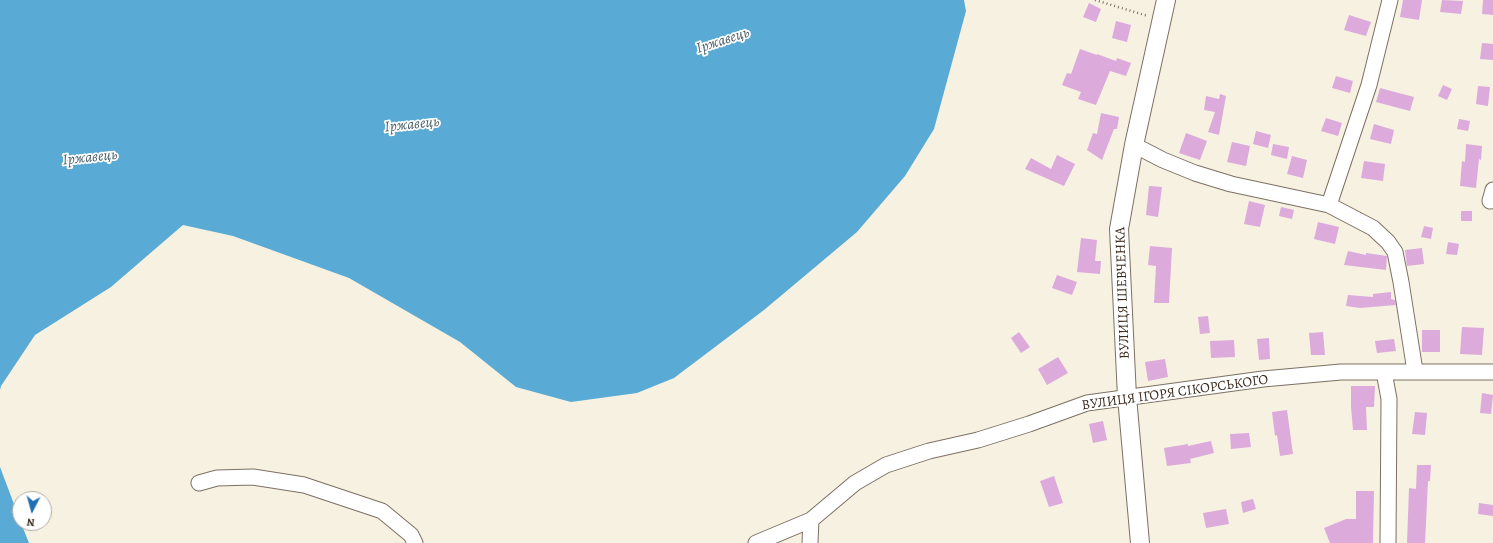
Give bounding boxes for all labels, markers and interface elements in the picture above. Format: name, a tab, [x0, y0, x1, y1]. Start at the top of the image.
water label: Іржавець	[694, 24, 752, 58]
water label: Іржавець	[384, 113, 440, 137]
water label: Іржавець	[62, 146, 118, 170]
street label: ВУЛИЦЯ ШЕВЧЕНКА	[1112, 227, 1134, 359]
street label: ВУЛИЦЯ ІГОРЯ СІКОРСЬКОГО	[1081, 372, 1269, 414]
north arrow	[12, 491, 52, 531]
text: N	[26, 515, 36, 530]

